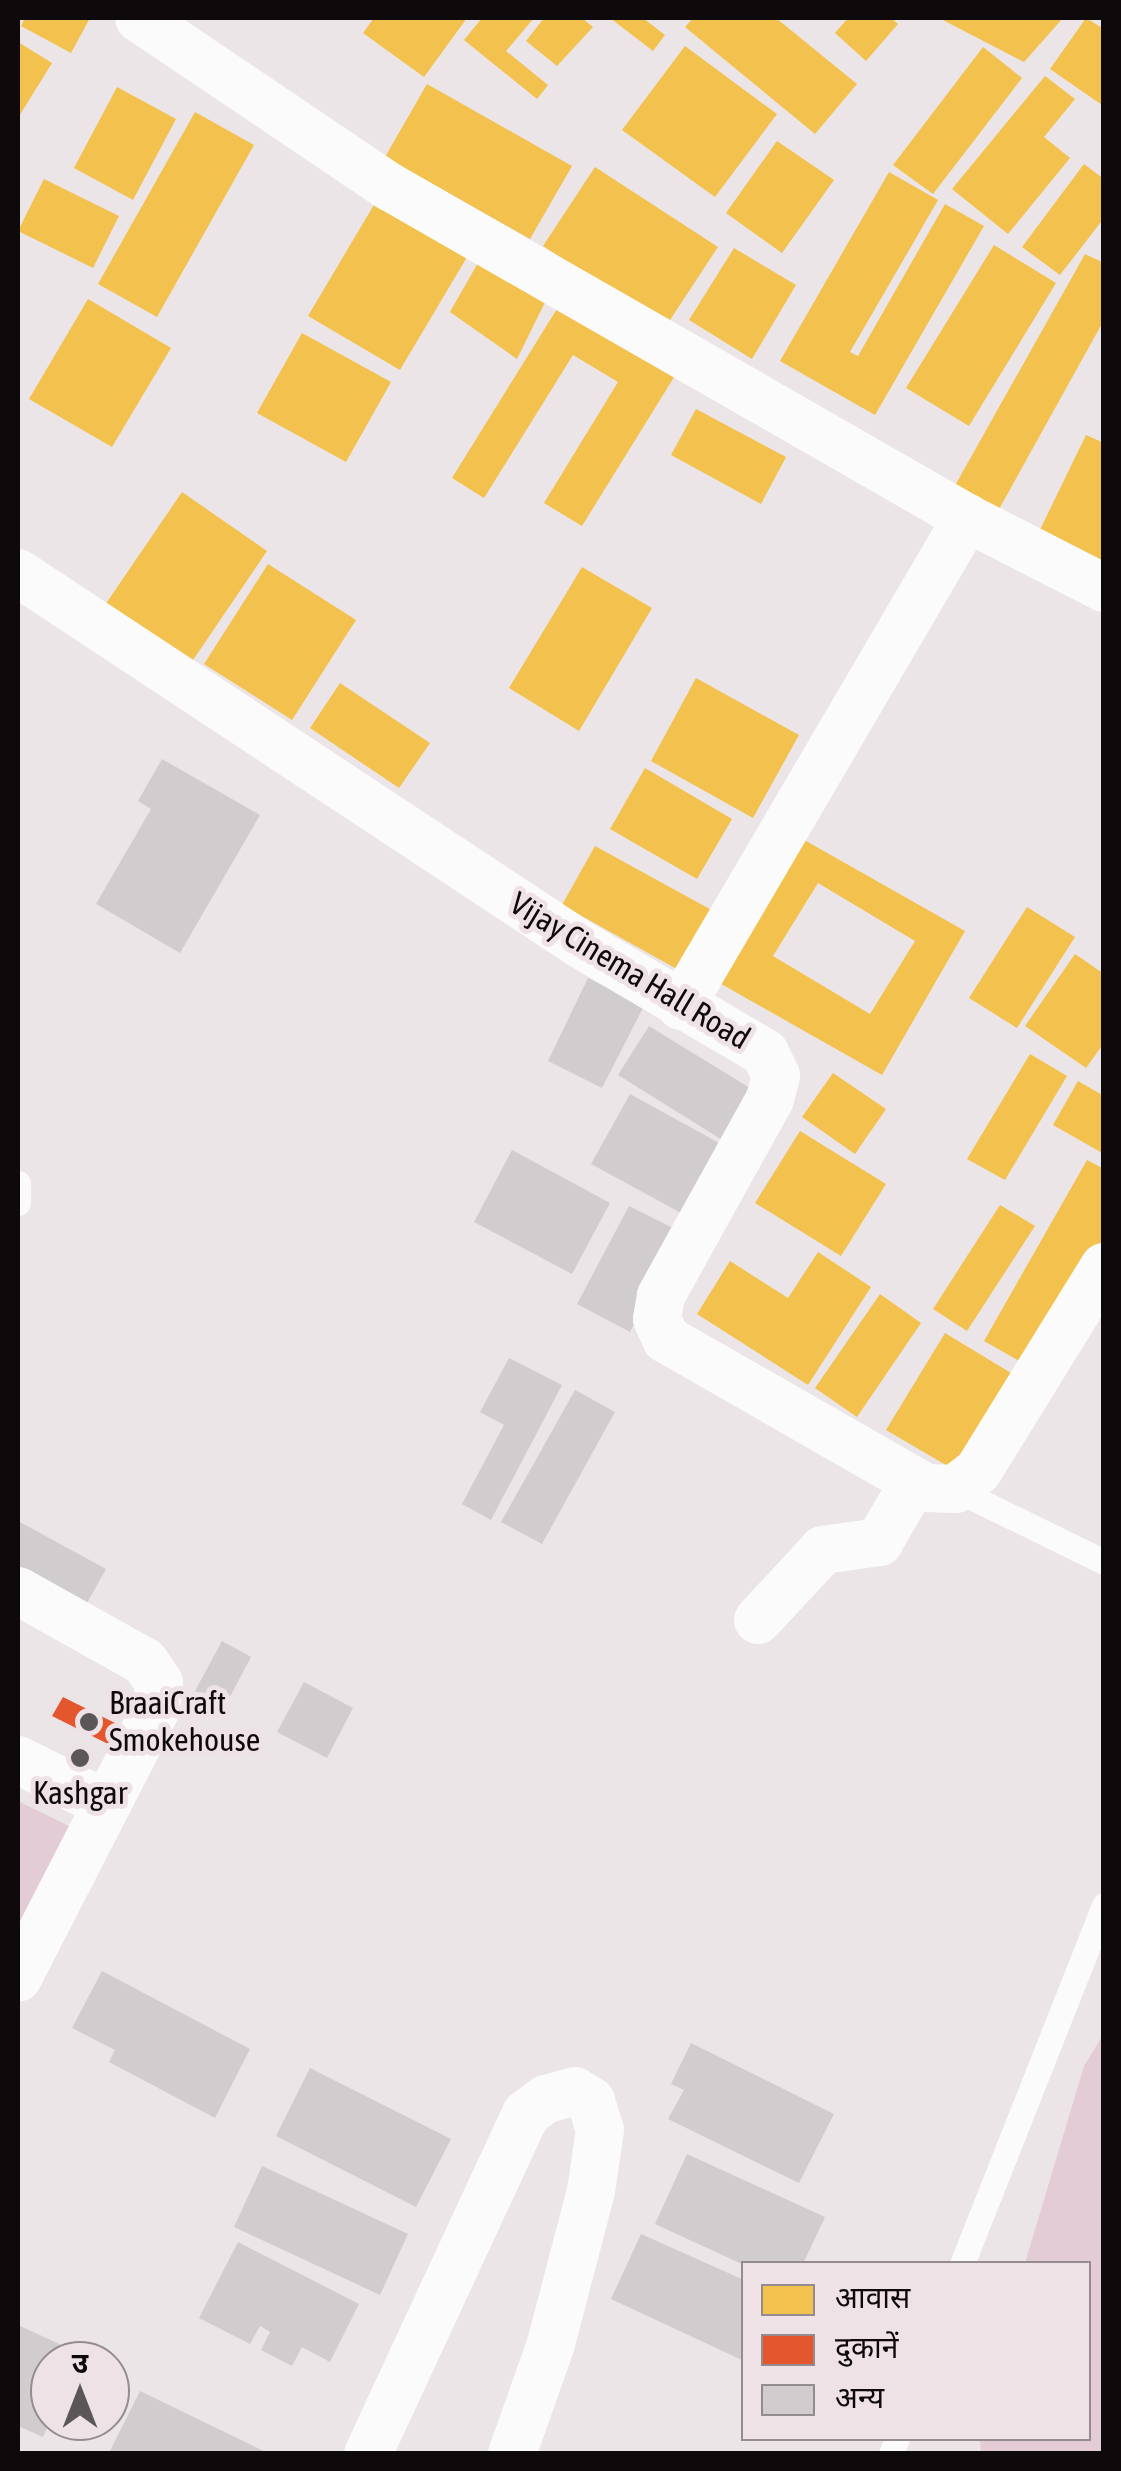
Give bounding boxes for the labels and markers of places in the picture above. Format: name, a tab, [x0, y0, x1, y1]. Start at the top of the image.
place label: BraaiCraft Smokehouse	[109, 1685, 260, 1760]
marker: BraaiCraft Smokehouse	[78, 1711, 100, 1733]
marker: Kashgar	[69, 1747, 91, 1769]
place label: Kashgar	[33, 1774, 127, 1812]

